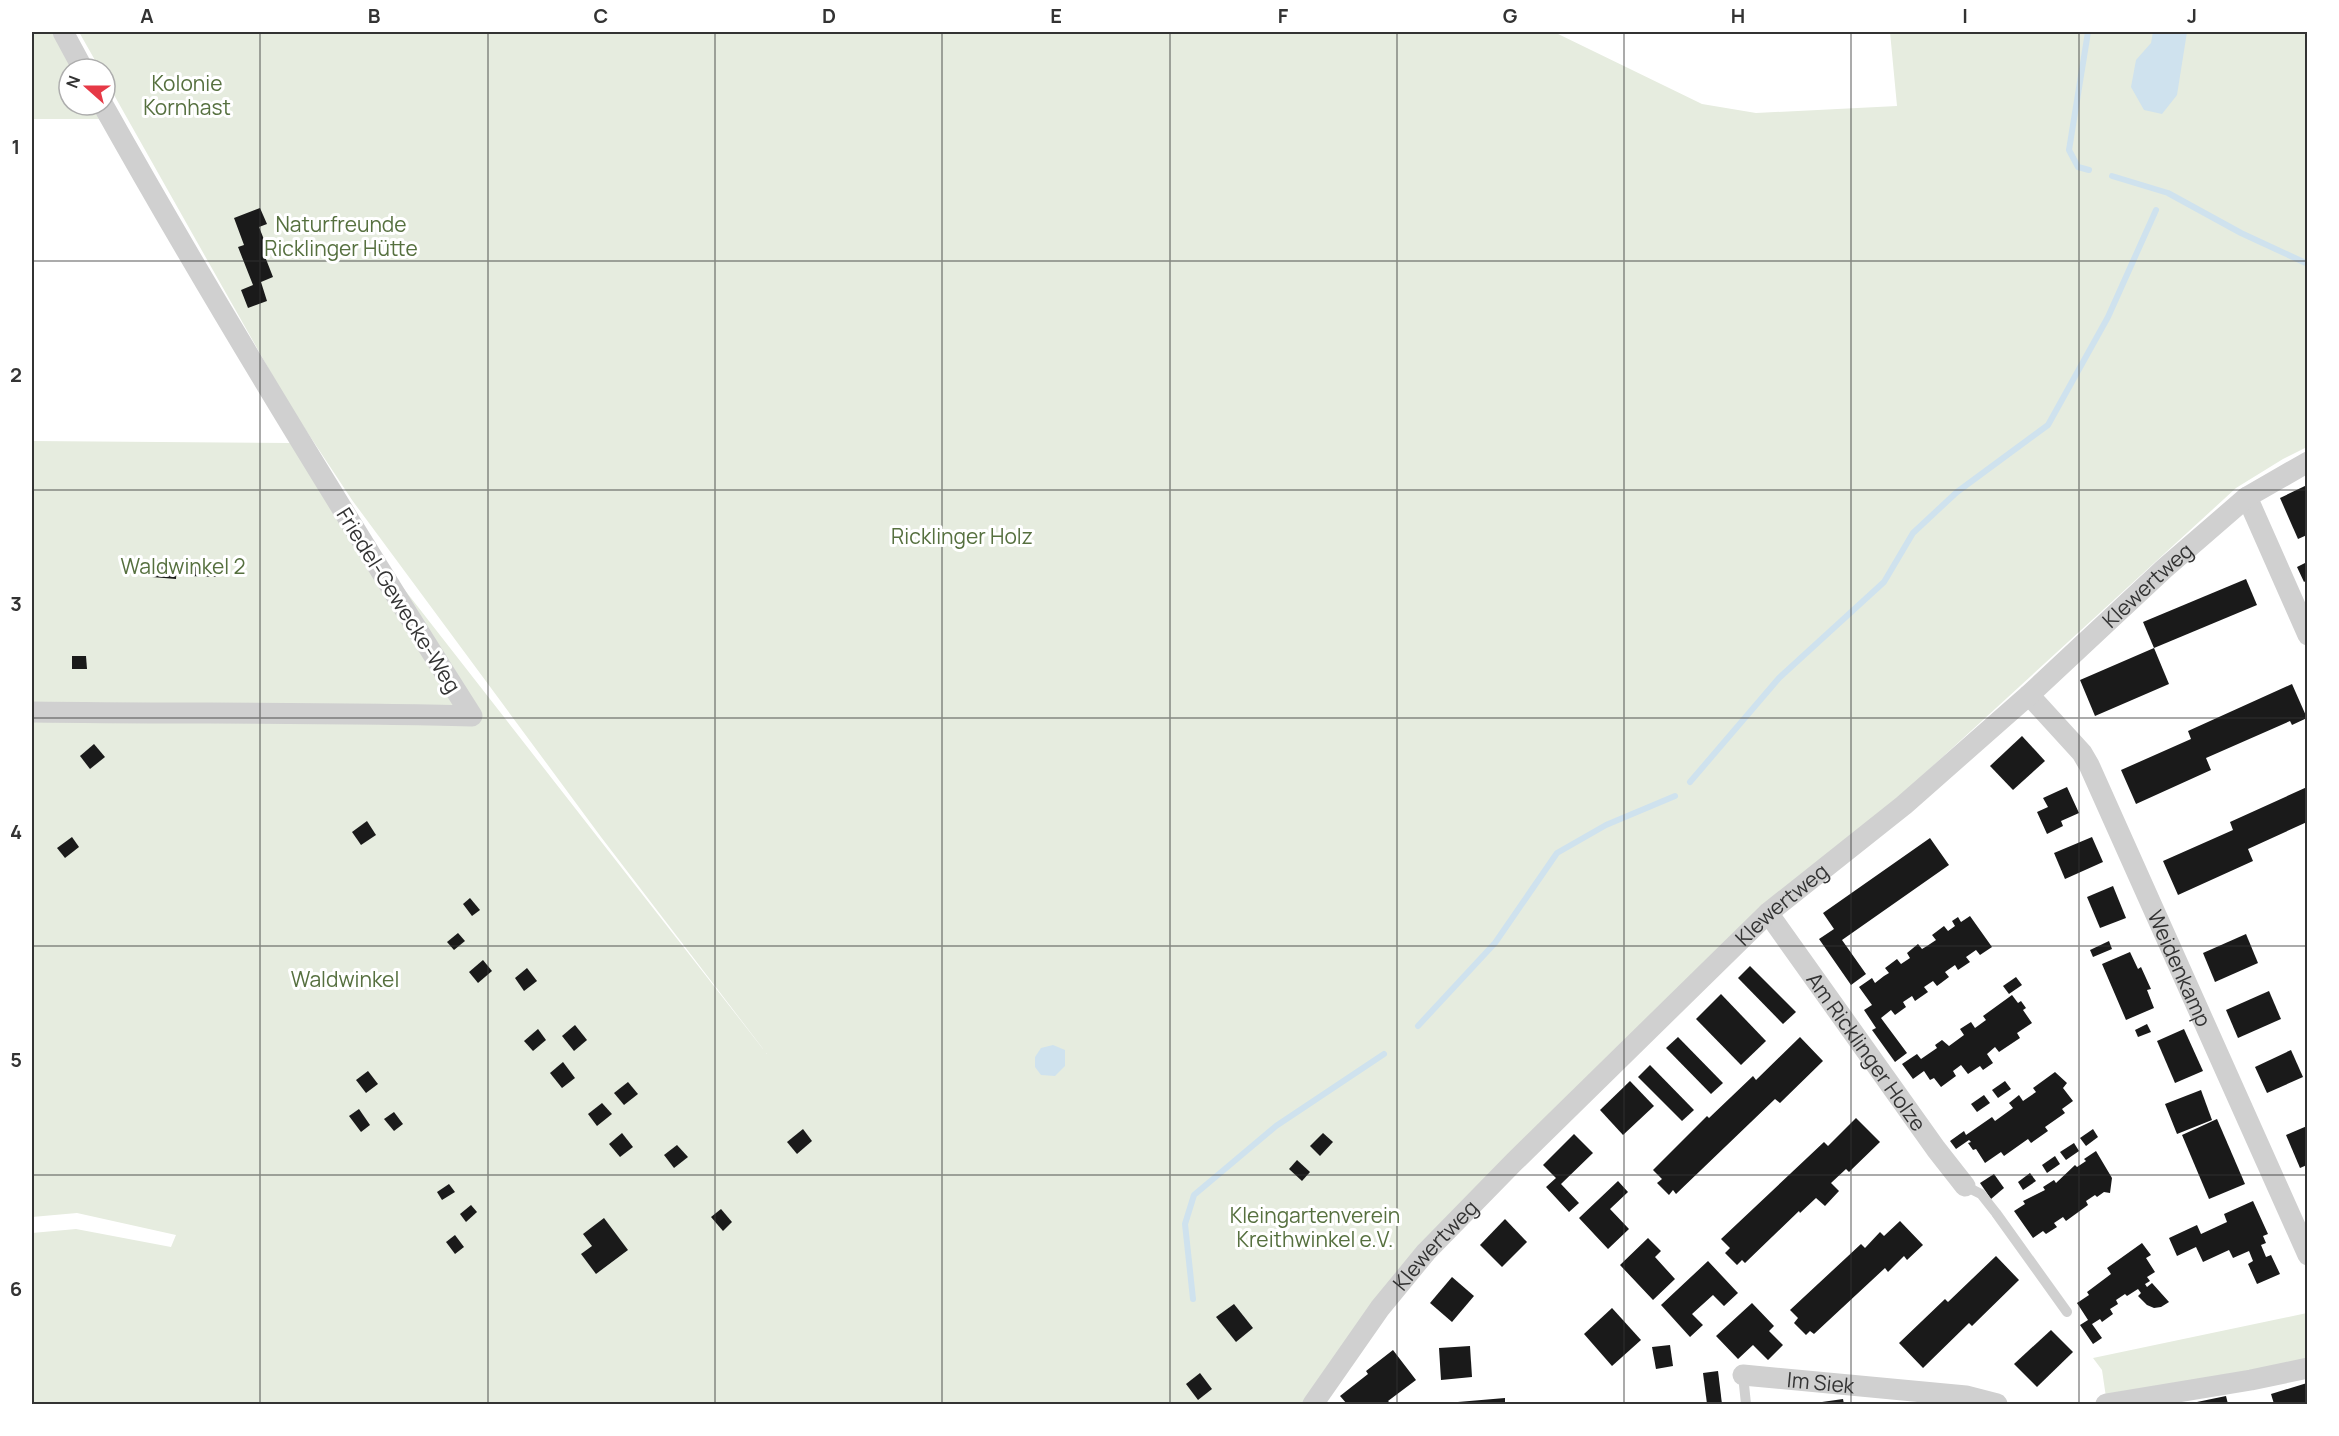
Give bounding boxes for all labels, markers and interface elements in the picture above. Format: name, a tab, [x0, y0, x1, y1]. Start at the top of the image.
text: A	[140, 2, 154, 29]
text: B	[368, 2, 381, 29]
text: C	[594, 2, 608, 29]
text: D	[822, 2, 836, 29]
text: E	[1050, 2, 1062, 29]
text: F	[1278, 2, 1289, 29]
text: G	[1503, 2, 1518, 29]
text: H	[1731, 2, 1745, 29]
text: I	[1962, 2, 1968, 29]
text: J	[2187, 2, 2197, 29]
north arrow	[57, 57, 117, 117]
park label: Kolonie Kornhast	[143, 69, 231, 121]
text: N	[61, 72, 85, 91]
text: 1	[12, 133, 20, 160]
park label: Naturfreunde Ricklinger Hütte	[264, 210, 418, 262]
text: 2	[10, 361, 22, 388]
street label: Friedel-Gewecke-Weg	[331, 502, 467, 698]
park label: Ricklinger Holz	[891, 522, 1033, 550]
street label: Klewertweg	[2096, 536, 2199, 634]
park label: Waldwinkel 2	[121, 552, 245, 580]
text: 3	[10, 590, 22, 617]
text: 4	[10, 818, 22, 845]
street label: Klewertweg	[1729, 857, 1834, 952]
street label: Weidenkamp	[2142, 905, 2218, 1031]
park label: Waldwinkel	[291, 965, 399, 993]
street label: Am Ricklinger Holze	[1800, 967, 1933, 1136]
text: 5	[10, 1046, 22, 1073]
street label: Klewertweg	[1386, 1193, 1484, 1296]
park label: Kleingartenverein Kreithwinkel e.V.	[1230, 1201, 1400, 1253]
text: 6	[10, 1275, 22, 1302]
street label: Im Siek	[1786, 1365, 1856, 1399]

